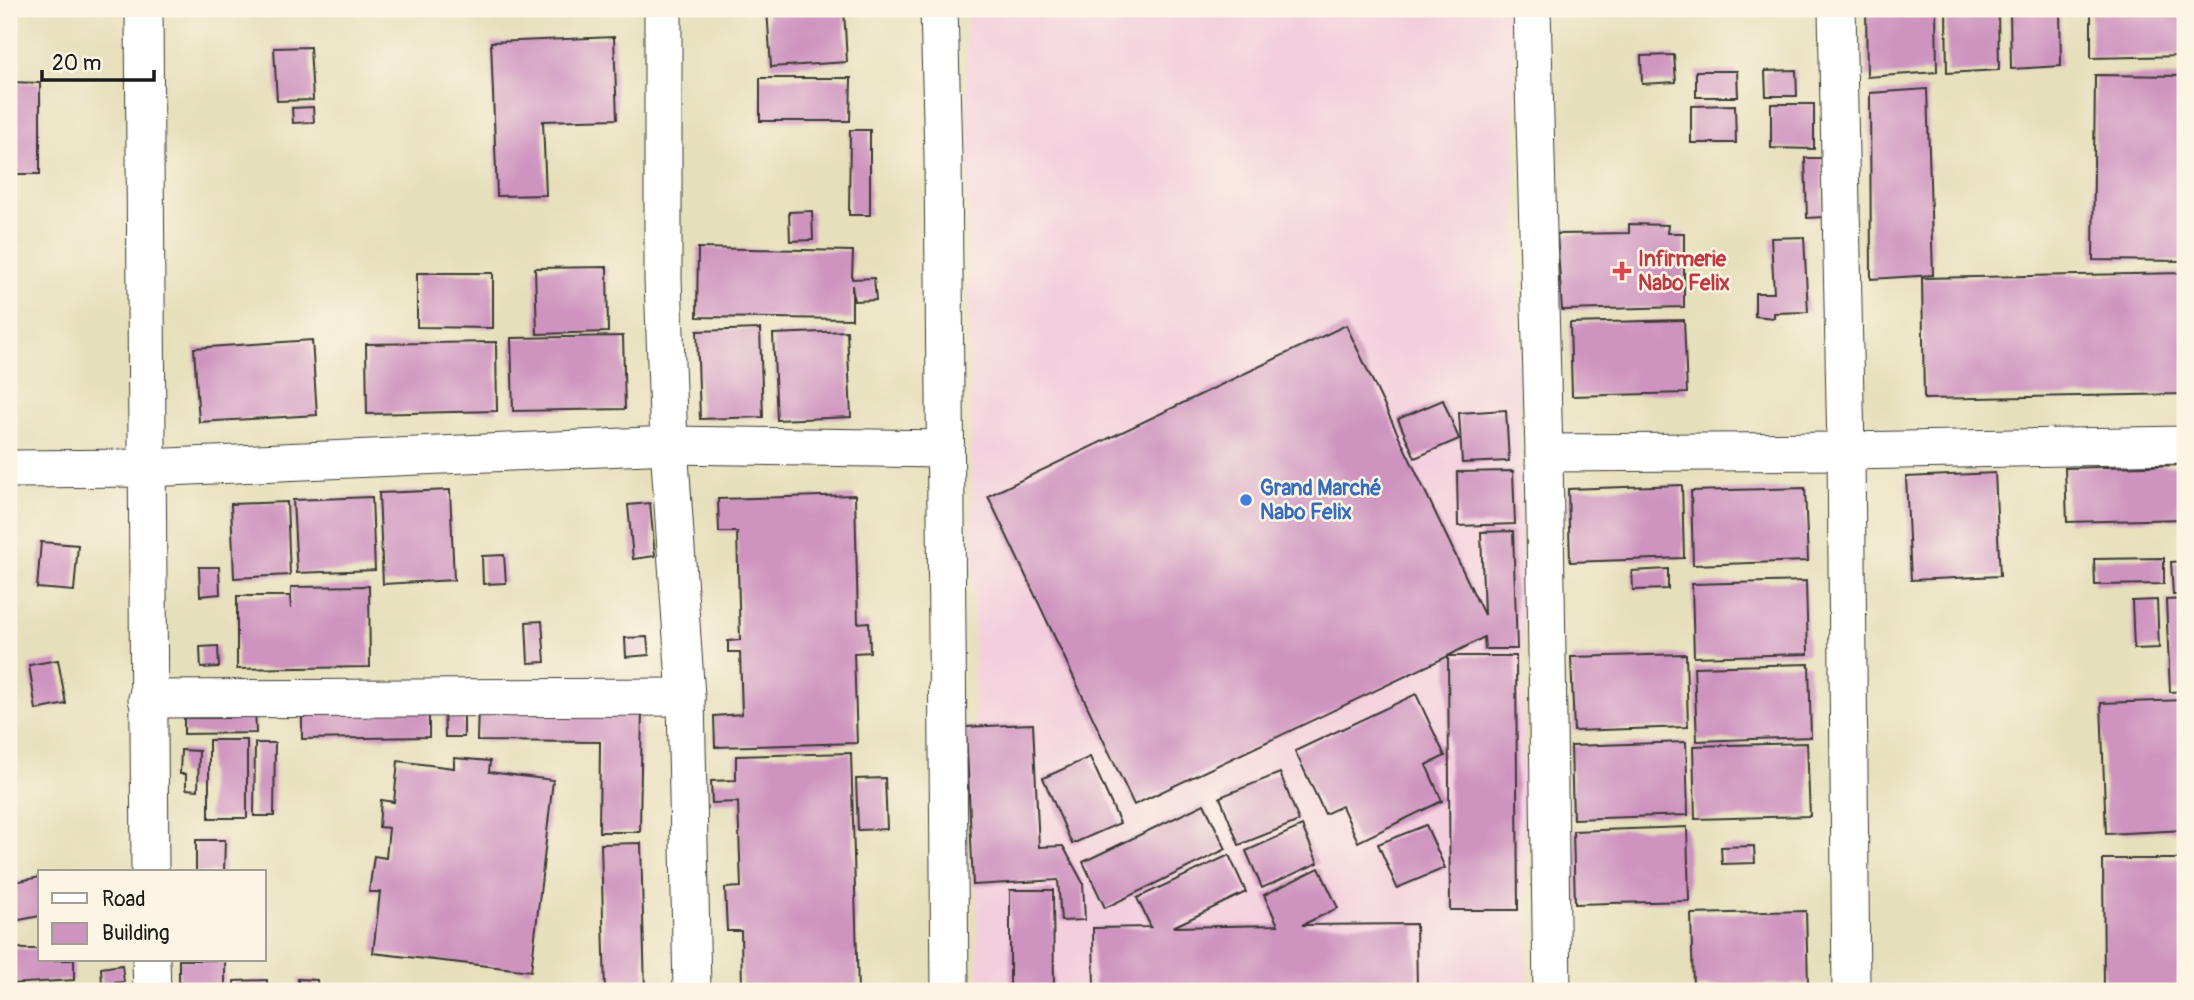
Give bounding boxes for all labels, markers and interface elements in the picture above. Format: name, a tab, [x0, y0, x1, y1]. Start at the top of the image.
scale bar	[42, 38, 154, 82]
text: 20 m	[52, 50, 101, 77]
place label: Infirmerie Nabo Felix	[1638, 246, 1730, 297]
marker: Infirmerie Nabo Felix	[1612, 261, 1632, 281]
place label: Grand Marché Nabo Felix	[1260, 475, 1381, 526]
marker: Grand Marché Nabo Felix	[1238, 492, 1254, 508]
legend	[38, 870, 266, 962]
text: Road	[102, 886, 146, 913]
text: Building	[102, 920, 169, 947]

